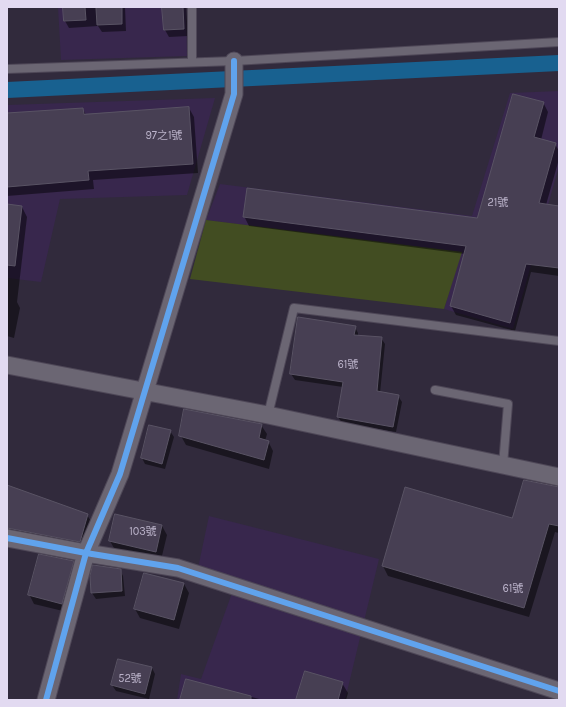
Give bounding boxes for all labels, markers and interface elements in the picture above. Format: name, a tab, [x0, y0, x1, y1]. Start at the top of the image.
house number: 97之1號	[145, 129, 183, 143]
house number: 21號	[487, 196, 509, 210]
house number: 61號	[338, 358, 358, 372]
house number: 103號	[129, 525, 157, 539]
house number: 61號	[503, 582, 523, 596]
house number: 52號	[118, 672, 142, 686]

